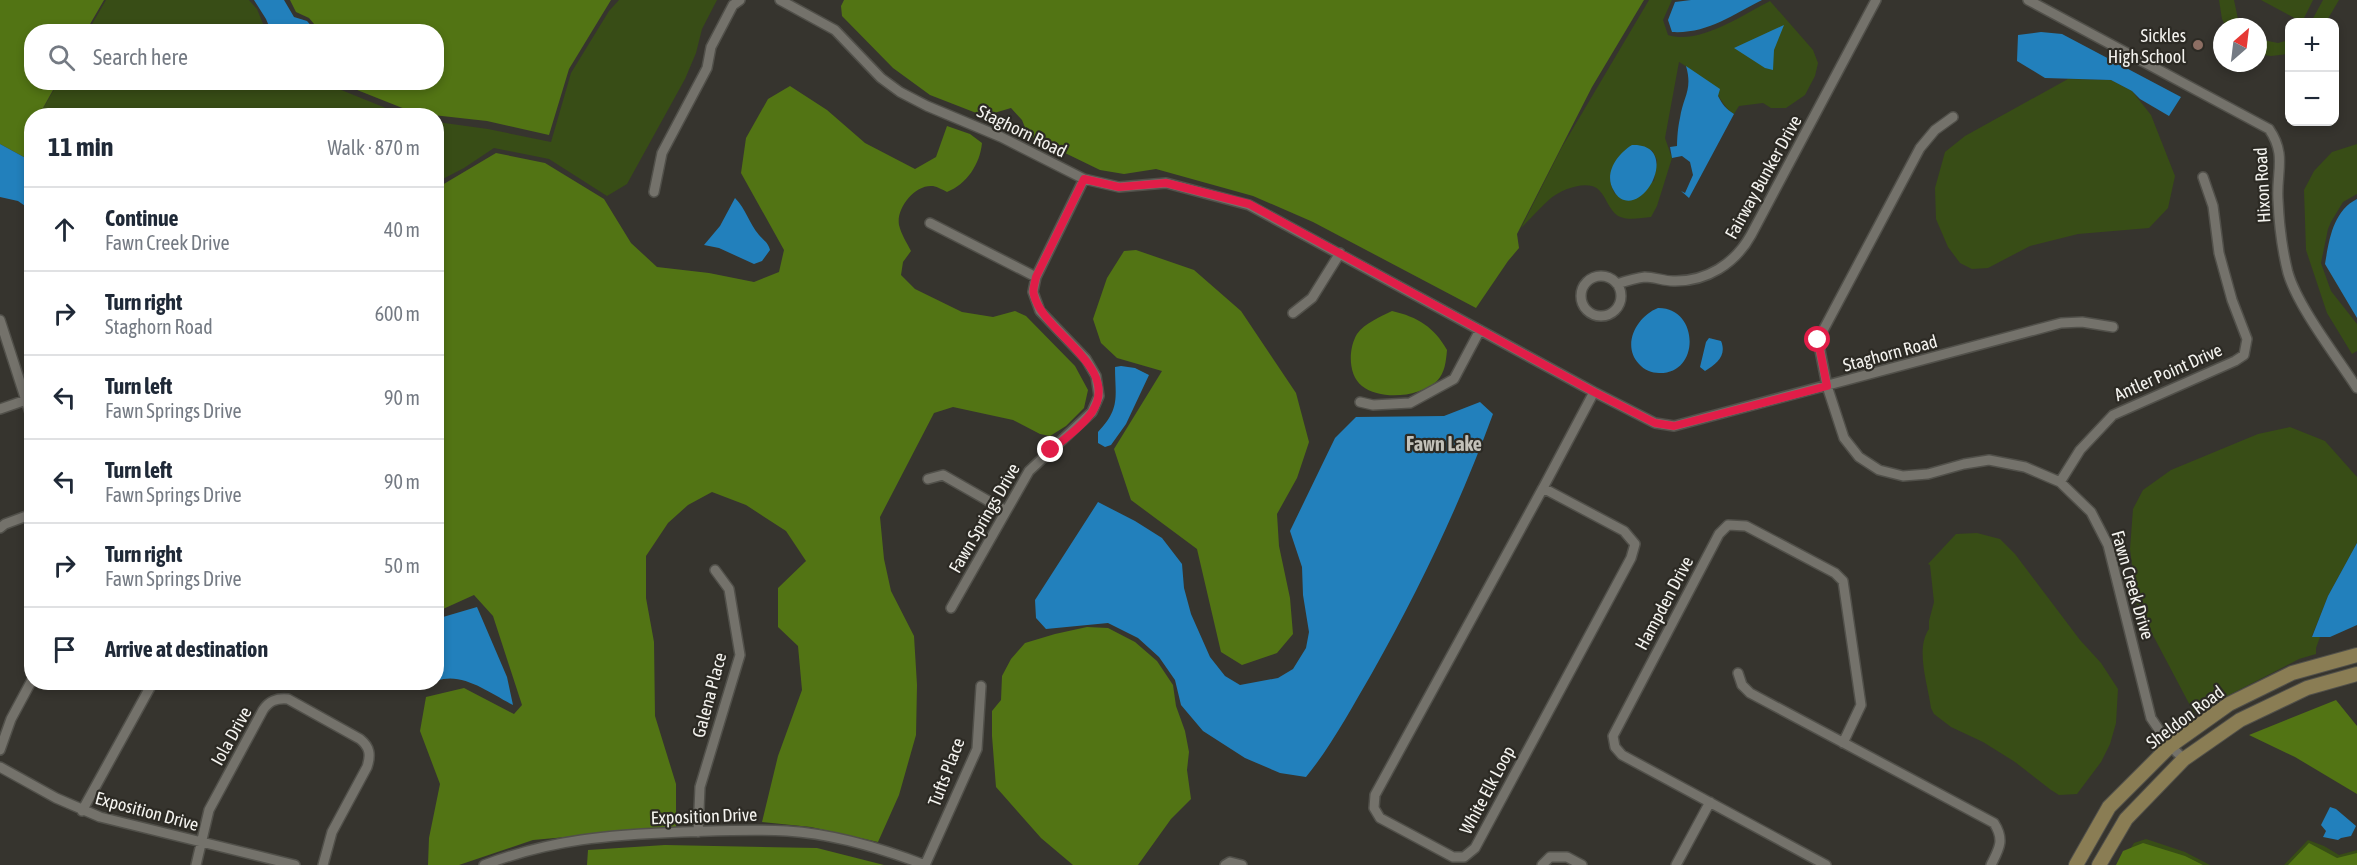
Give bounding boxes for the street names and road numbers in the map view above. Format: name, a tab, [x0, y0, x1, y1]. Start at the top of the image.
street label: Staghorn Road	[974, 100, 1070, 162]
street label: Fairway Bunker Drive	[1720, 112, 1806, 242]
street label: Hixon Road	[2250, 147, 2274, 223]
street label: Staghorn Road	[1840, 330, 1940, 376]
street label: Antler Point Drive	[2111, 339, 2225, 405]
street label: Fawn Springs Drive	[944, 459, 1024, 577]
street label: Fawn Creek Drive	[2107, 528, 2159, 642]
street label: Hampden Drive	[1631, 553, 1697, 653]
street label: Galena Place	[688, 650, 730, 740]
street label: Sheldon Road	[2142, 681, 2228, 753]
street label: Iola Drive	[206, 703, 256, 769]
street label: Tufts Place	[923, 735, 969, 809]
street label: White Elk Loop	[1455, 742, 1519, 838]
street label: Exposition Drive	[93, 787, 201, 835]
street label: Exposition Drive	[650, 804, 758, 828]

